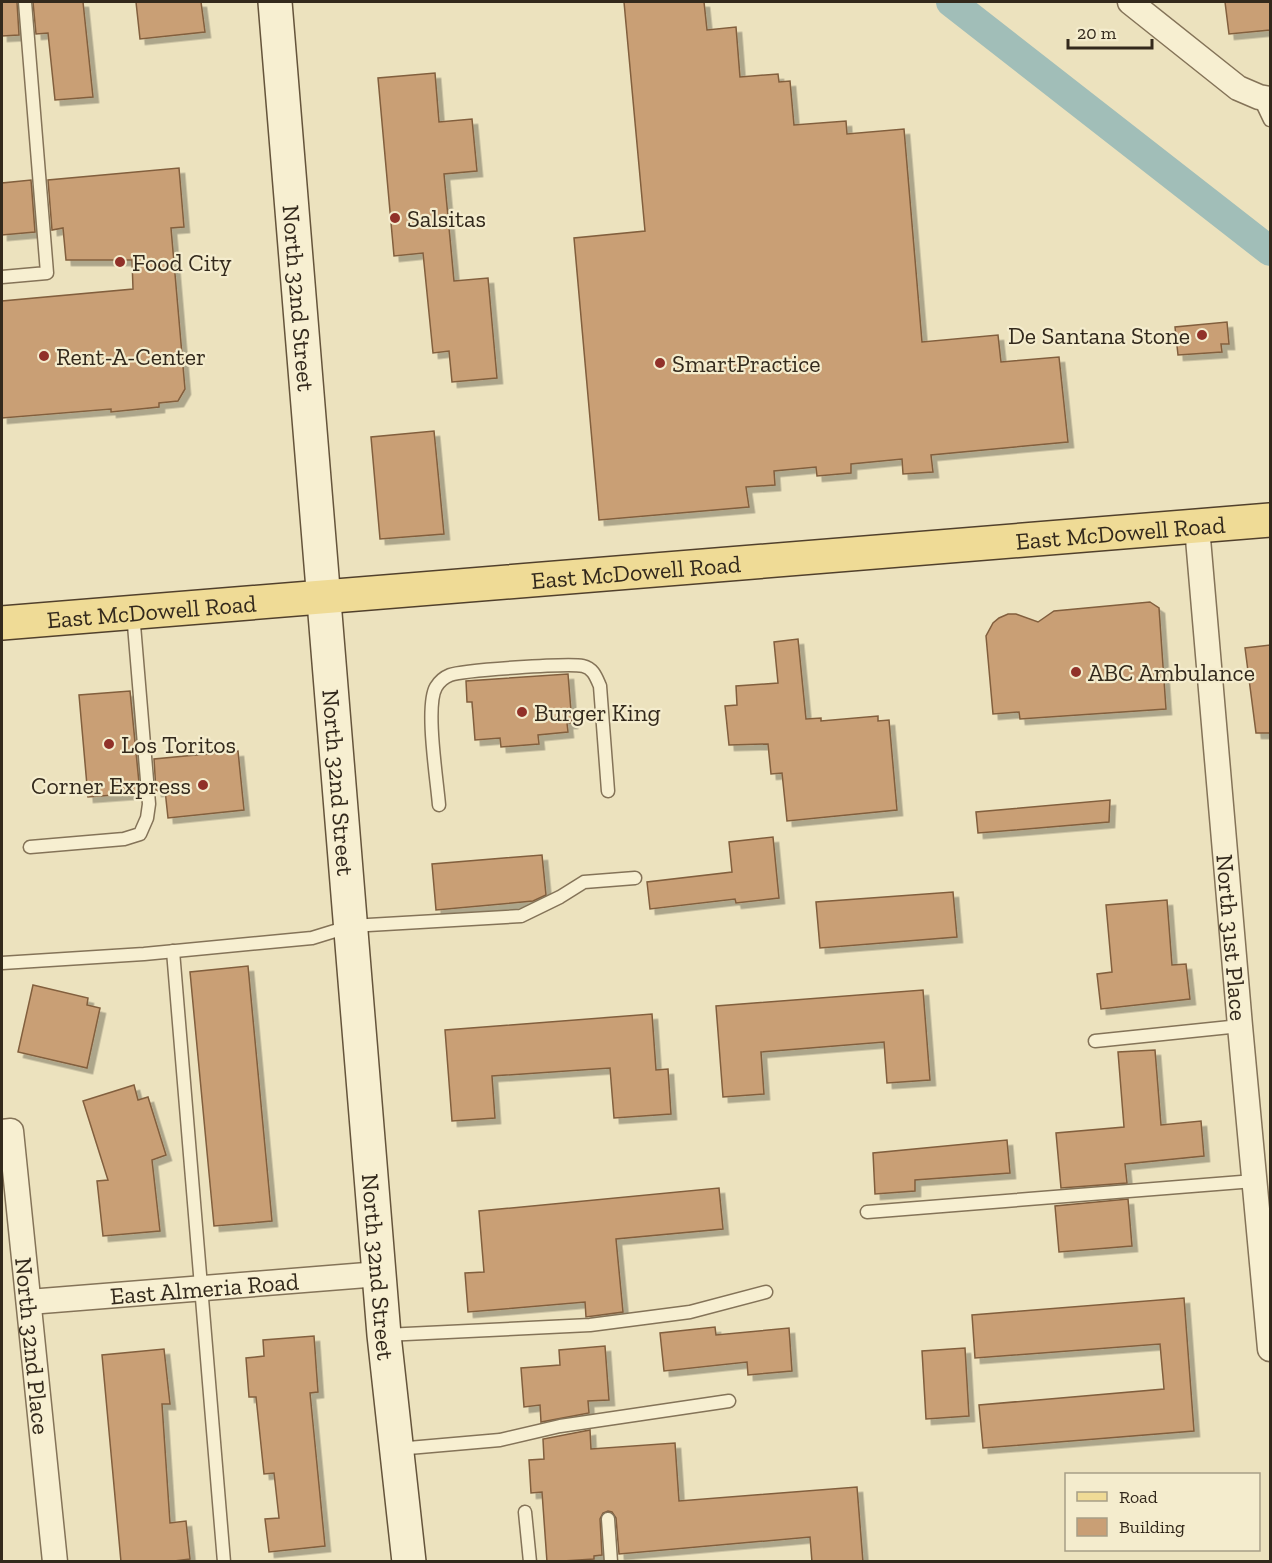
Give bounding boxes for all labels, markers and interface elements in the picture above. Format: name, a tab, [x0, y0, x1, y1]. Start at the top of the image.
scale bar	[1068, 12, 1152, 50]
text: 20 m	[1077, 22, 1117, 44]
street label: North 32nd Street	[277, 204, 321, 392]
place label: Salsitas	[407, 204, 486, 233]
marker: Salsitas	[388, 211, 402, 225]
place label: Food City	[132, 248, 232, 277]
marker: Food City	[113, 255, 127, 269]
place label: De Santana Stone	[1008, 321, 1190, 350]
marker: De Santana Stone	[1195, 328, 1209, 342]
place label: Rent-A-Center	[56, 342, 206, 371]
marker: Rent-A-Center	[37, 349, 51, 363]
place label: SmartPractice	[672, 349, 821, 378]
marker: SmartPractice	[653, 356, 667, 370]
street label: East McDowell Road	[1014, 509, 1226, 555]
street label: East McDowell Road	[530, 549, 742, 594]
street label: East McDowell Road	[46, 588, 257, 634]
place label: ABC Ambulance	[1088, 658, 1255, 687]
marker: ABC Ambulance	[1069, 665, 1083, 679]
street label: North 32nd Street	[317, 688, 361, 877]
place label: Burger King	[534, 698, 661, 727]
marker: Burger King	[515, 705, 529, 719]
place label: Los Toritos	[121, 730, 236, 759]
marker: Los Toritos	[102, 737, 116, 751]
place label: Corner Express	[31, 771, 191, 800]
marker: Corner Express	[196, 778, 210, 792]
street label: North 31st Place	[1211, 853, 1254, 1022]
street label: North 32nd Street	[356, 1172, 401, 1362]
street label: North 32nd Place	[9, 1256, 56, 1436]
street label: East Almeria Road	[109, 1266, 300, 1310]
legend	[1065, 1473, 1260, 1551]
text: Road	[1119, 1486, 1158, 1508]
text: Building	[1119, 1516, 1185, 1538]

